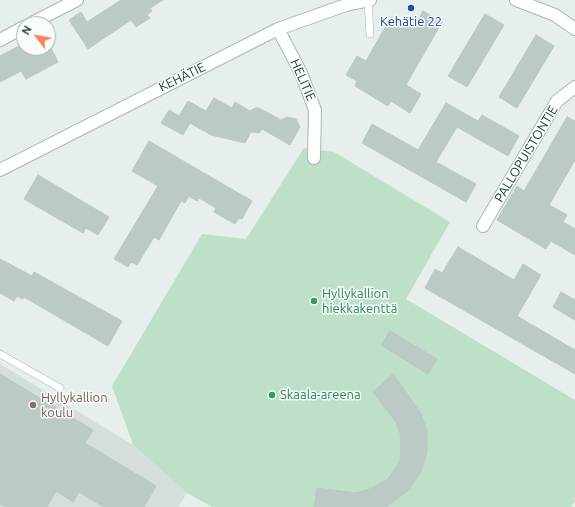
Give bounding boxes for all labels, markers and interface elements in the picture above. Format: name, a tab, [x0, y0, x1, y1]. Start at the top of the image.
marker: Kehätie 22	[406, 3, 416, 13]
place label: Kehätie 22	[380, 14, 442, 30]
north arrow	[16, 16, 56, 56]
text: N	[19, 24, 34, 37]
street label: HELITIE	[287, 57, 319, 103]
street label: KEHÄTIE	[156, 59, 208, 95]
street label: PALLOPUISTONTIE	[491, 103, 561, 205]
place label: Hyllykallion hiekkakenttä	[322, 286, 397, 317]
marker: Hyllykallion hiekkakenttä	[309, 296, 319, 306]
place label: Skaala-areena	[280, 387, 361, 403]
place label: Hyllykallion koulu	[41, 390, 108, 421]
marker: Skaala-areena	[267, 390, 277, 400]
marker: Hyllykallion koulu	[28, 400, 38, 410]

